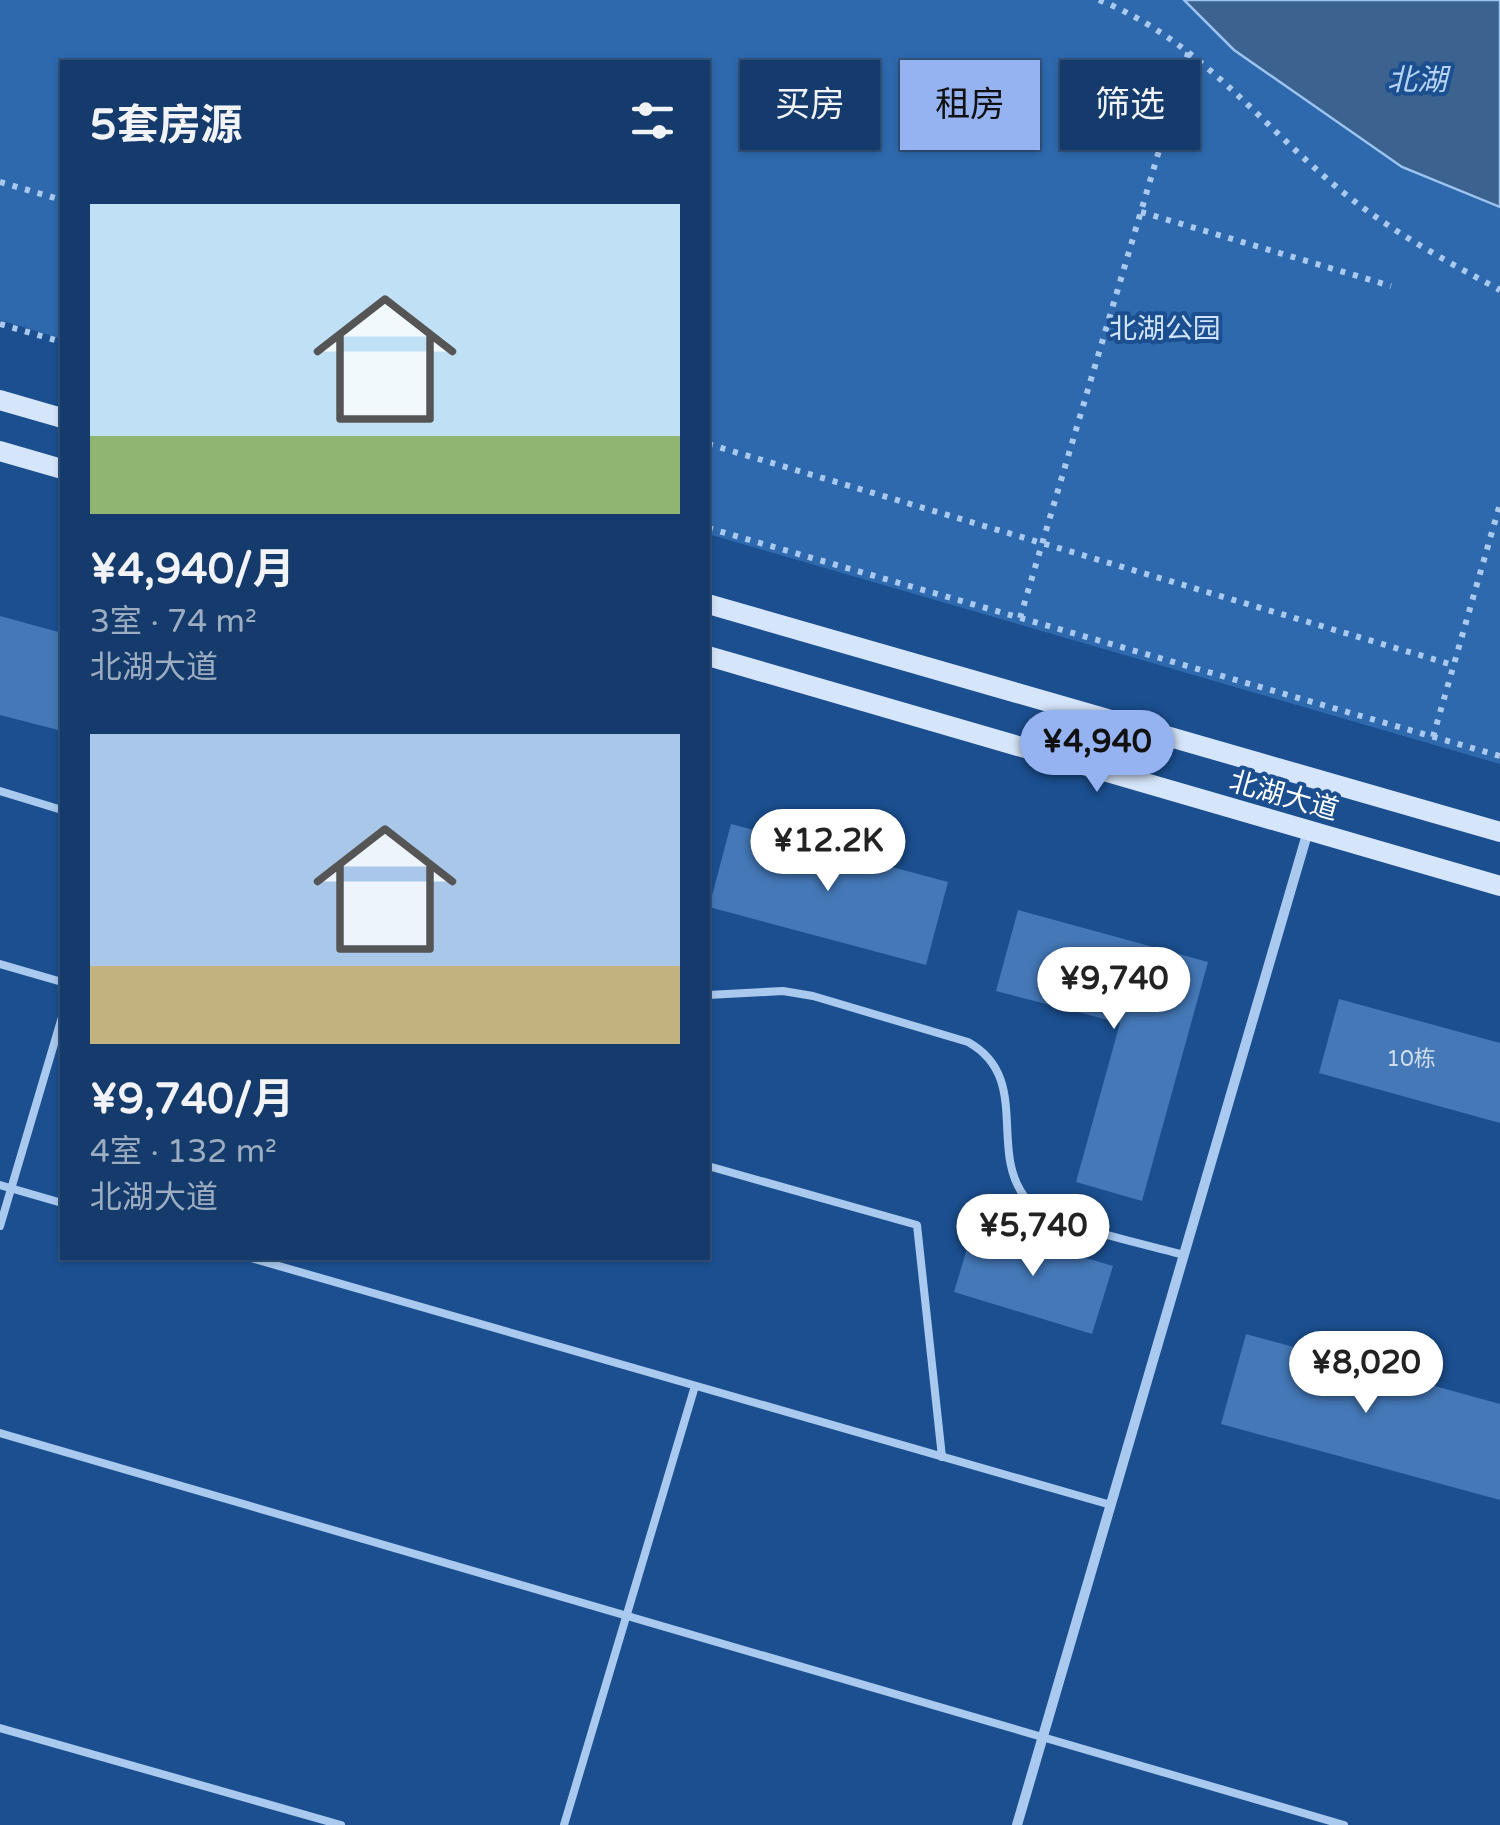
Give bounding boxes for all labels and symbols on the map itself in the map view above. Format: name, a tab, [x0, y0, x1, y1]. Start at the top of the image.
water label: 北湖	[1387, 62, 1451, 99]
park label: 北湖公园	[1109, 312, 1221, 346]
pin: ¥4,940	[1016, 710, 1178, 795]
street label: 北湖大道	[1225, 764, 1342, 828]
pin: ¥12.2K	[747, 809, 909, 894]
pin: ¥9,740	[1033, 947, 1195, 1032]
house number: 10栋	[1386, 1046, 1436, 1072]
pin: ¥5,740	[952, 1194, 1114, 1279]
pin: ¥8,020	[1285, 1331, 1447, 1416]

